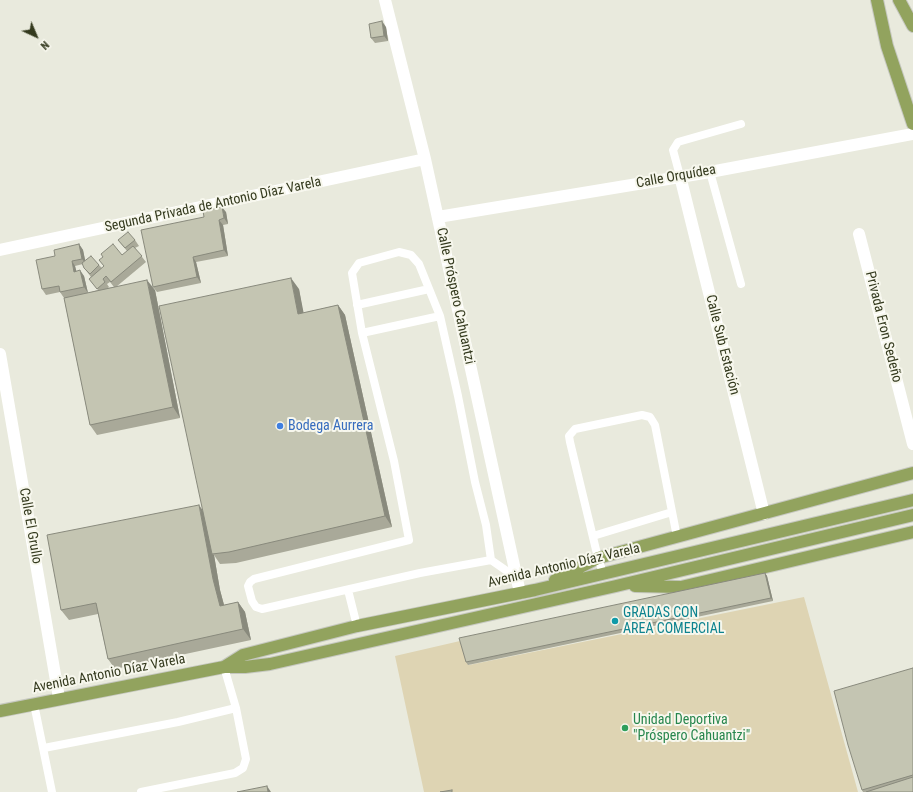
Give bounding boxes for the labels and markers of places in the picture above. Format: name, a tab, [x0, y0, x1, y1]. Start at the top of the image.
place label: Bodega Aurrera	[288, 418, 373, 434]
marker: Bodega Aurrera	[275, 421, 285, 431]
place label: GRADAS CON AREA COMERCIAL	[623, 605, 724, 638]
marker: GRADAS CON AREA COMERCIAL	[610, 616, 620, 626]
place label: Unidad Deportiva "Próspero Cahuantzi"	[633, 712, 750, 744]
marker: Unidad Deportiva "Próspero Cahuantzi"	[620, 723, 630, 733]

